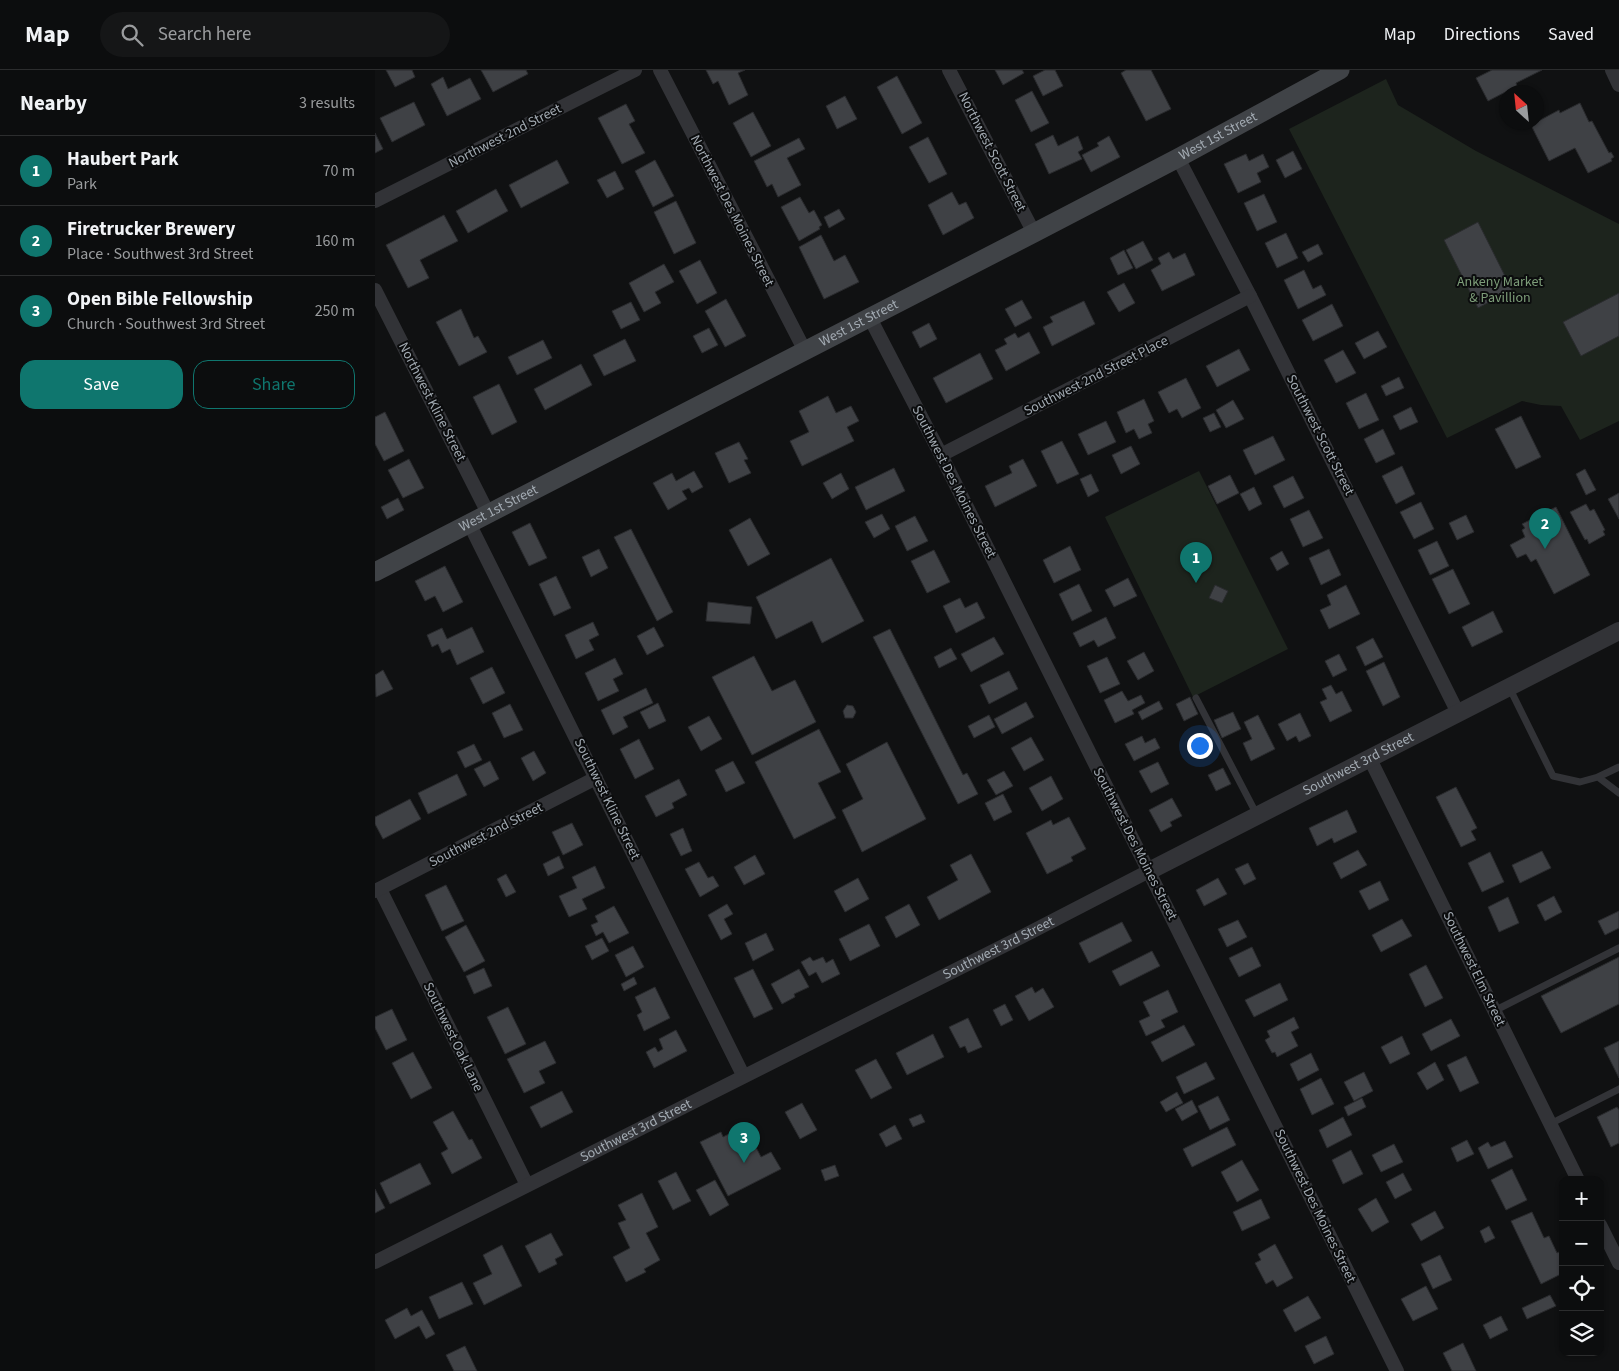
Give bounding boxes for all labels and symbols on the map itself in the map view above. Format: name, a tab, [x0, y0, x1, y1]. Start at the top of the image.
north arrow	[1499, 85, 1544, 130]
street label: Northwest Scott Street	[953, 89, 1031, 216]
street label: Northwest 2nd Street	[445, 99, 565, 173]
street label: West 1st Street	[1175, 107, 1261, 166]
street label: Northwest Des Moines Street	[685, 132, 779, 290]
park label: Ankeny Market & Pavillion	[1457, 272, 1543, 308]
street label: West 1st Street	[816, 294, 902, 352]
street label: Southwest 2nd Street Place	[1020, 331, 1172, 421]
street label: Northwest Kline Street	[393, 339, 471, 465]
street label: Southwest Scott Street	[1281, 371, 1359, 499]
street label: Southwest Des Moines Street	[907, 402, 1001, 562]
street label: West 1st Street	[456, 480, 542, 537]
pin: 2	[1529, 508, 1561, 549]
pin: 1	[1180, 542, 1212, 583]
street label: Southwest 3rd Street	[1299, 727, 1418, 801]
your location	[1187, 733, 1213, 759]
street label: Southwest Kline Street	[569, 735, 645, 863]
street label: Southwest Des Moines Street	[1088, 764, 1182, 924]
street label: Southwest 2nd Street	[426, 798, 547, 872]
street label: Southwest Elm Street	[1437, 908, 1511, 1030]
street label: Southwest 3rd Street	[939, 912, 1058, 985]
street label: Southwest Oak Lane	[418, 979, 488, 1095]
street label: Southwest 3rd Street	[577, 1094, 695, 1167]
pin: 3	[728, 1122, 760, 1163]
street label: Southwest Des Moines Street	[1269, 1126, 1361, 1287]

